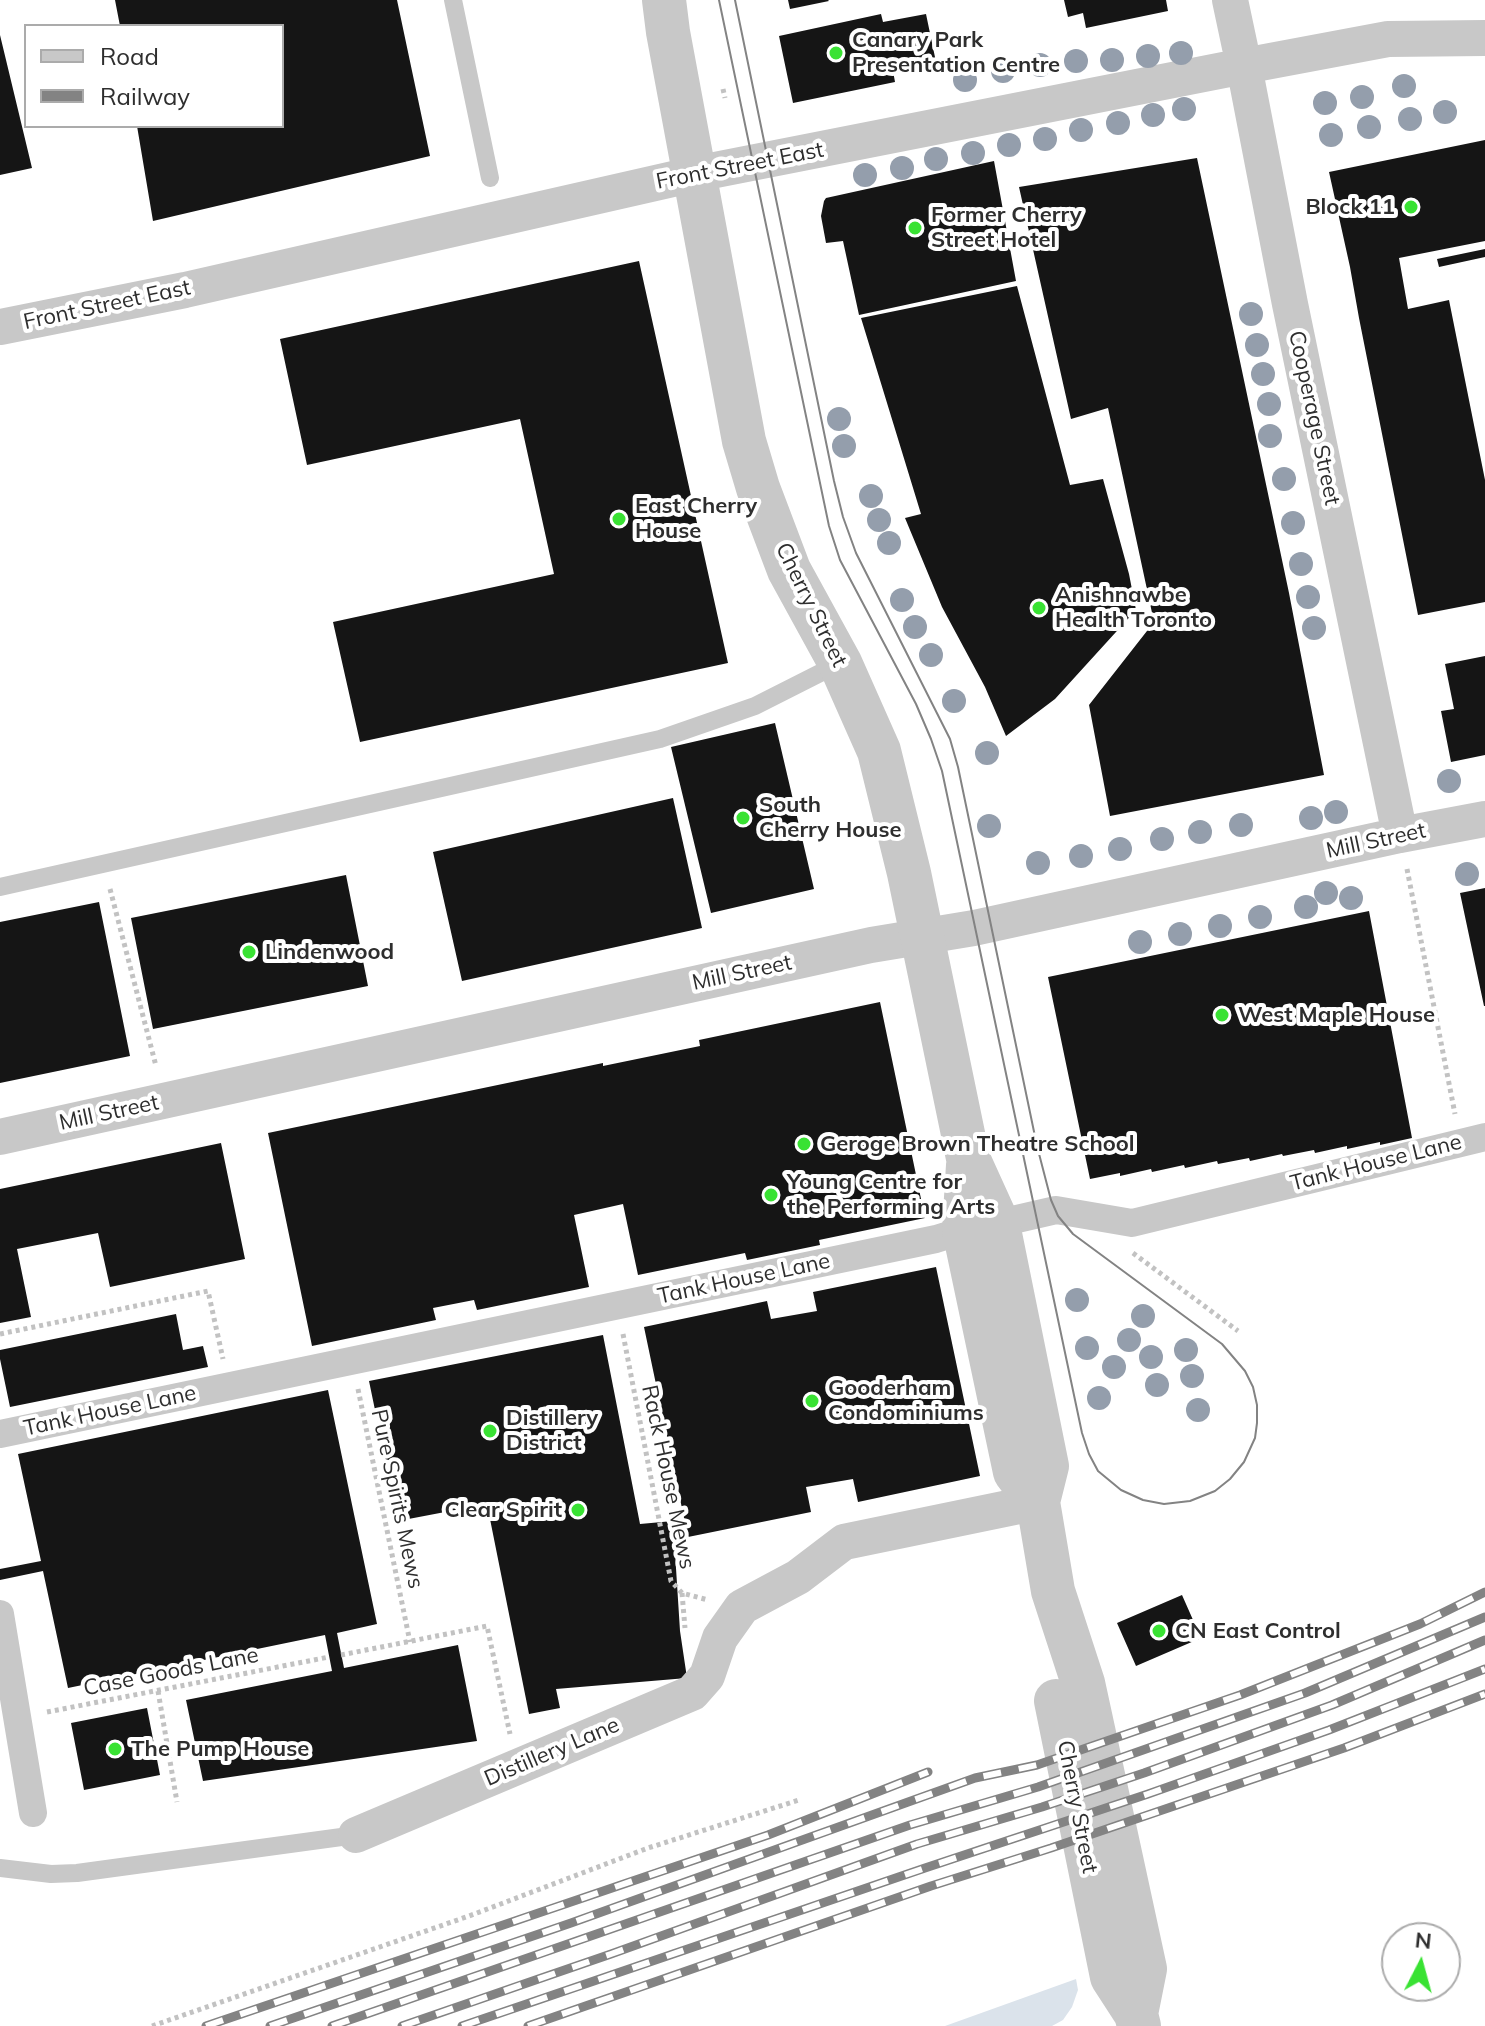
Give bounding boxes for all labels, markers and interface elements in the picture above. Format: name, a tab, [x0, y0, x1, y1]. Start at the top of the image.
legend	[24, 24, 284, 128]
place label: Canary Park Presentation Centre	[852, 27, 1060, 78]
text: Road	[100, 41, 159, 71]
marker: Canary Park Presentation Centre	[827, 44, 845, 62]
text: Railway	[100, 81, 190, 111]
street label: Front Street East	[654, 137, 826, 195]
place label: Block 11	[1305, 194, 1395, 220]
marker: Block 11	[1402, 198, 1420, 216]
place label: Former Cherry Street Hotel	[931, 202, 1082, 254]
marker: Former Cherry Street Hotel	[906, 219, 924, 237]
street label: Front Street East	[21, 274, 193, 336]
street label: Cooperage Street	[1283, 328, 1345, 508]
place label: East Cherry House	[635, 493, 757, 544]
marker: East Cherry House	[610, 510, 628, 528]
street label: Cherry Street	[770, 539, 852, 671]
place label: Anishnawbe Health Toronto	[1055, 582, 1212, 634]
marker: Anishnawbe Health Toronto	[1030, 599, 1048, 617]
place label: South Cherry House	[759, 792, 902, 844]
marker: South Cherry House	[734, 809, 752, 827]
street label: Mill Street	[1324, 818, 1428, 864]
place label: Lindenwood	[265, 939, 394, 965]
marker: Lindenwood	[240, 943, 258, 961]
street label: Mill Street	[690, 950, 794, 996]
place label: West Maple House	[1238, 1002, 1435, 1028]
marker: West Maple House	[1213, 1006, 1231, 1024]
street label: Mill Street	[57, 1090, 161, 1136]
street label: Tank House Lane	[1288, 1129, 1464, 1197]
place label: Geroge Brown Theatre School	[820, 1131, 1135, 1157]
marker: Geroge Brown Theatre School	[795, 1135, 813, 1153]
place label: Young Centre for the Performing Arts	[787, 1169, 995, 1220]
marker: Young Centre for the Performing Arts	[762, 1186, 780, 1204]
street label: Tank House Lane	[655, 1248, 833, 1310]
place label: Gooderham Condominiums	[828, 1375, 984, 1426]
street label: Tank House Lane	[21, 1380, 199, 1442]
street label: Rack House Mews	[636, 1383, 700, 1571]
marker: Gooderham Condominiums	[803, 1392, 821, 1410]
place label: Distillery District	[506, 1405, 598, 1456]
street label: Pure Spirits Mews	[365, 1407, 429, 1591]
marker: Distillery District	[481, 1422, 499, 1440]
place label: Clear Spirit	[445, 1497, 562, 1523]
marker: Clear Spirit	[569, 1501, 587, 1519]
place label: CN East Control	[1175, 1618, 1341, 1644]
marker: CN East Control	[1150, 1622, 1168, 1640]
street label: Case Goods Lane	[81, 1642, 261, 1702]
street label: Distillery Lane	[481, 1712, 623, 1792]
place label: The Pump House	[131, 1736, 309, 1762]
street label: Cherry Street	[1051, 1738, 1103, 1876]
marker: The Pump House	[106, 1740, 124, 1758]
north arrow	[1381, 1922, 1461, 2002]
text: N	[1414, 1925, 1433, 1955]

